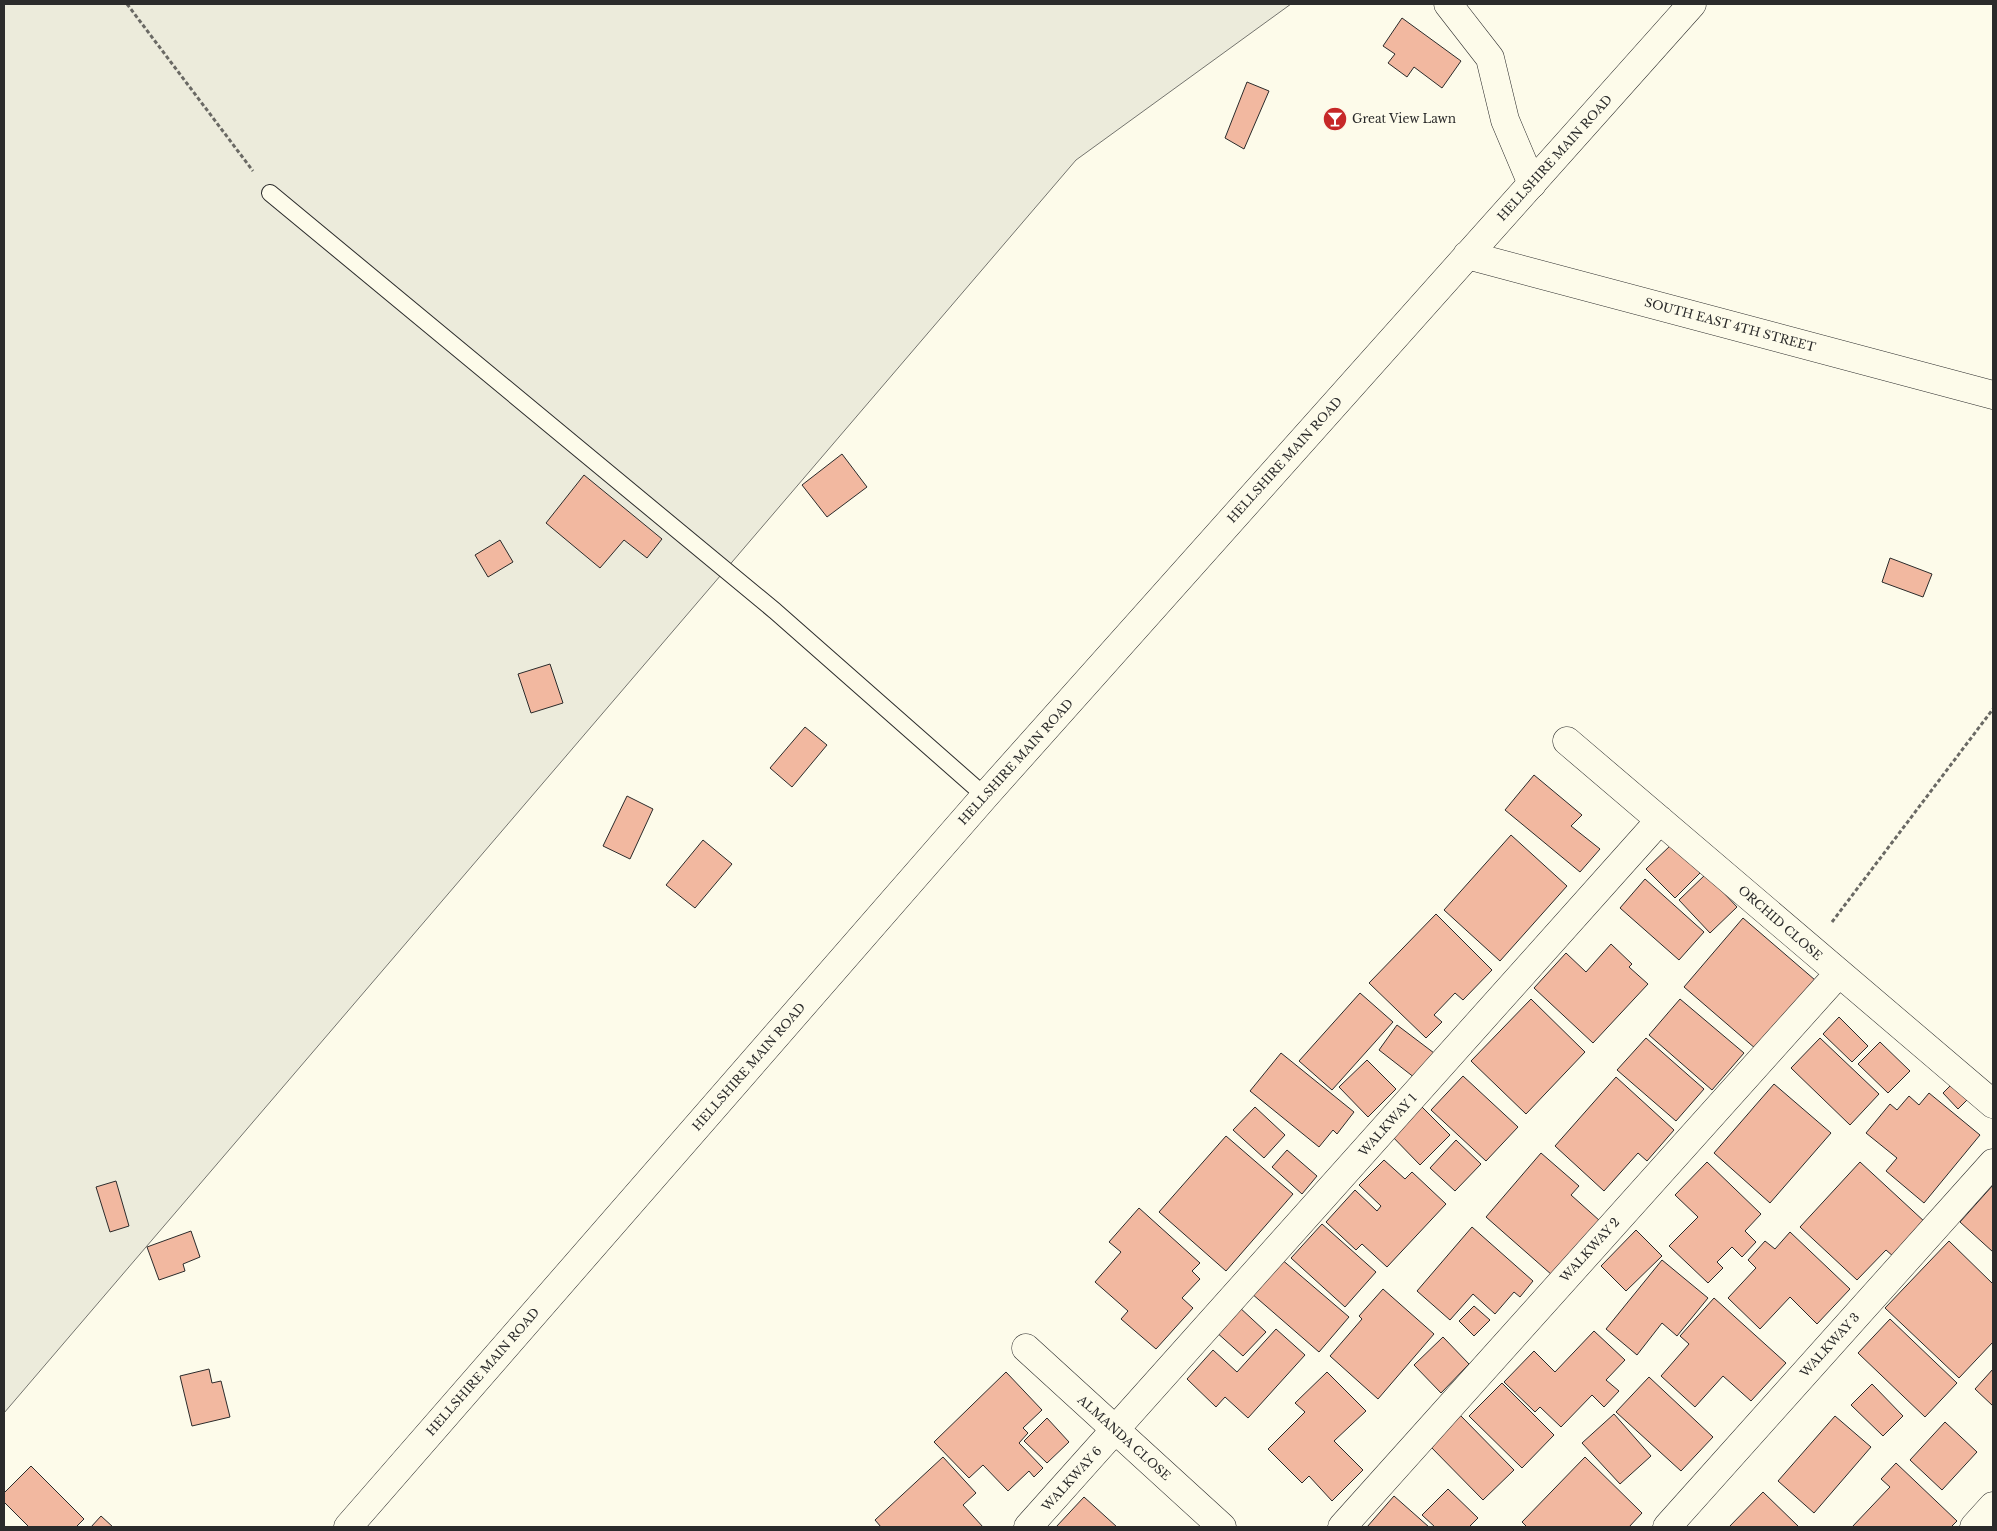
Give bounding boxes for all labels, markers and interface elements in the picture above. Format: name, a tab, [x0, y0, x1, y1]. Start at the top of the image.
street label: HELLSHIRE MAIN ROAD	[1494, 92, 1615, 224]
bar icon: Great View Lawn	[1322, 106, 1348, 132]
place label: Great View Lawn	[1352, 111, 1456, 126]
street label: SOUTH EAST 4TH STREET	[1643, 294, 1818, 355]
street label: HELLSHIRE MAIN ROAD	[1224, 394, 1345, 526]
street label: HELLSHIRE MAIN ROAD	[955, 696, 1076, 828]
street label: ORCHID CLOSE	[1735, 882, 1826, 963]
street label: HELLSHIRE MAIN ROAD	[689, 1000, 808, 1134]
street label: WALKWAY 1	[1355, 1090, 1420, 1160]
street label: WALKWAY 2	[1556, 1214, 1622, 1286]
street label: HELLSHIRE MAIN ROAD	[423, 1305, 542, 1439]
street label: WALKWAY 3	[1796, 1309, 1862, 1381]
street label: ALMANDA CLOSE	[1074, 1391, 1174, 1483]
street label: WALKWAY 6	[1038, 1443, 1105, 1515]

